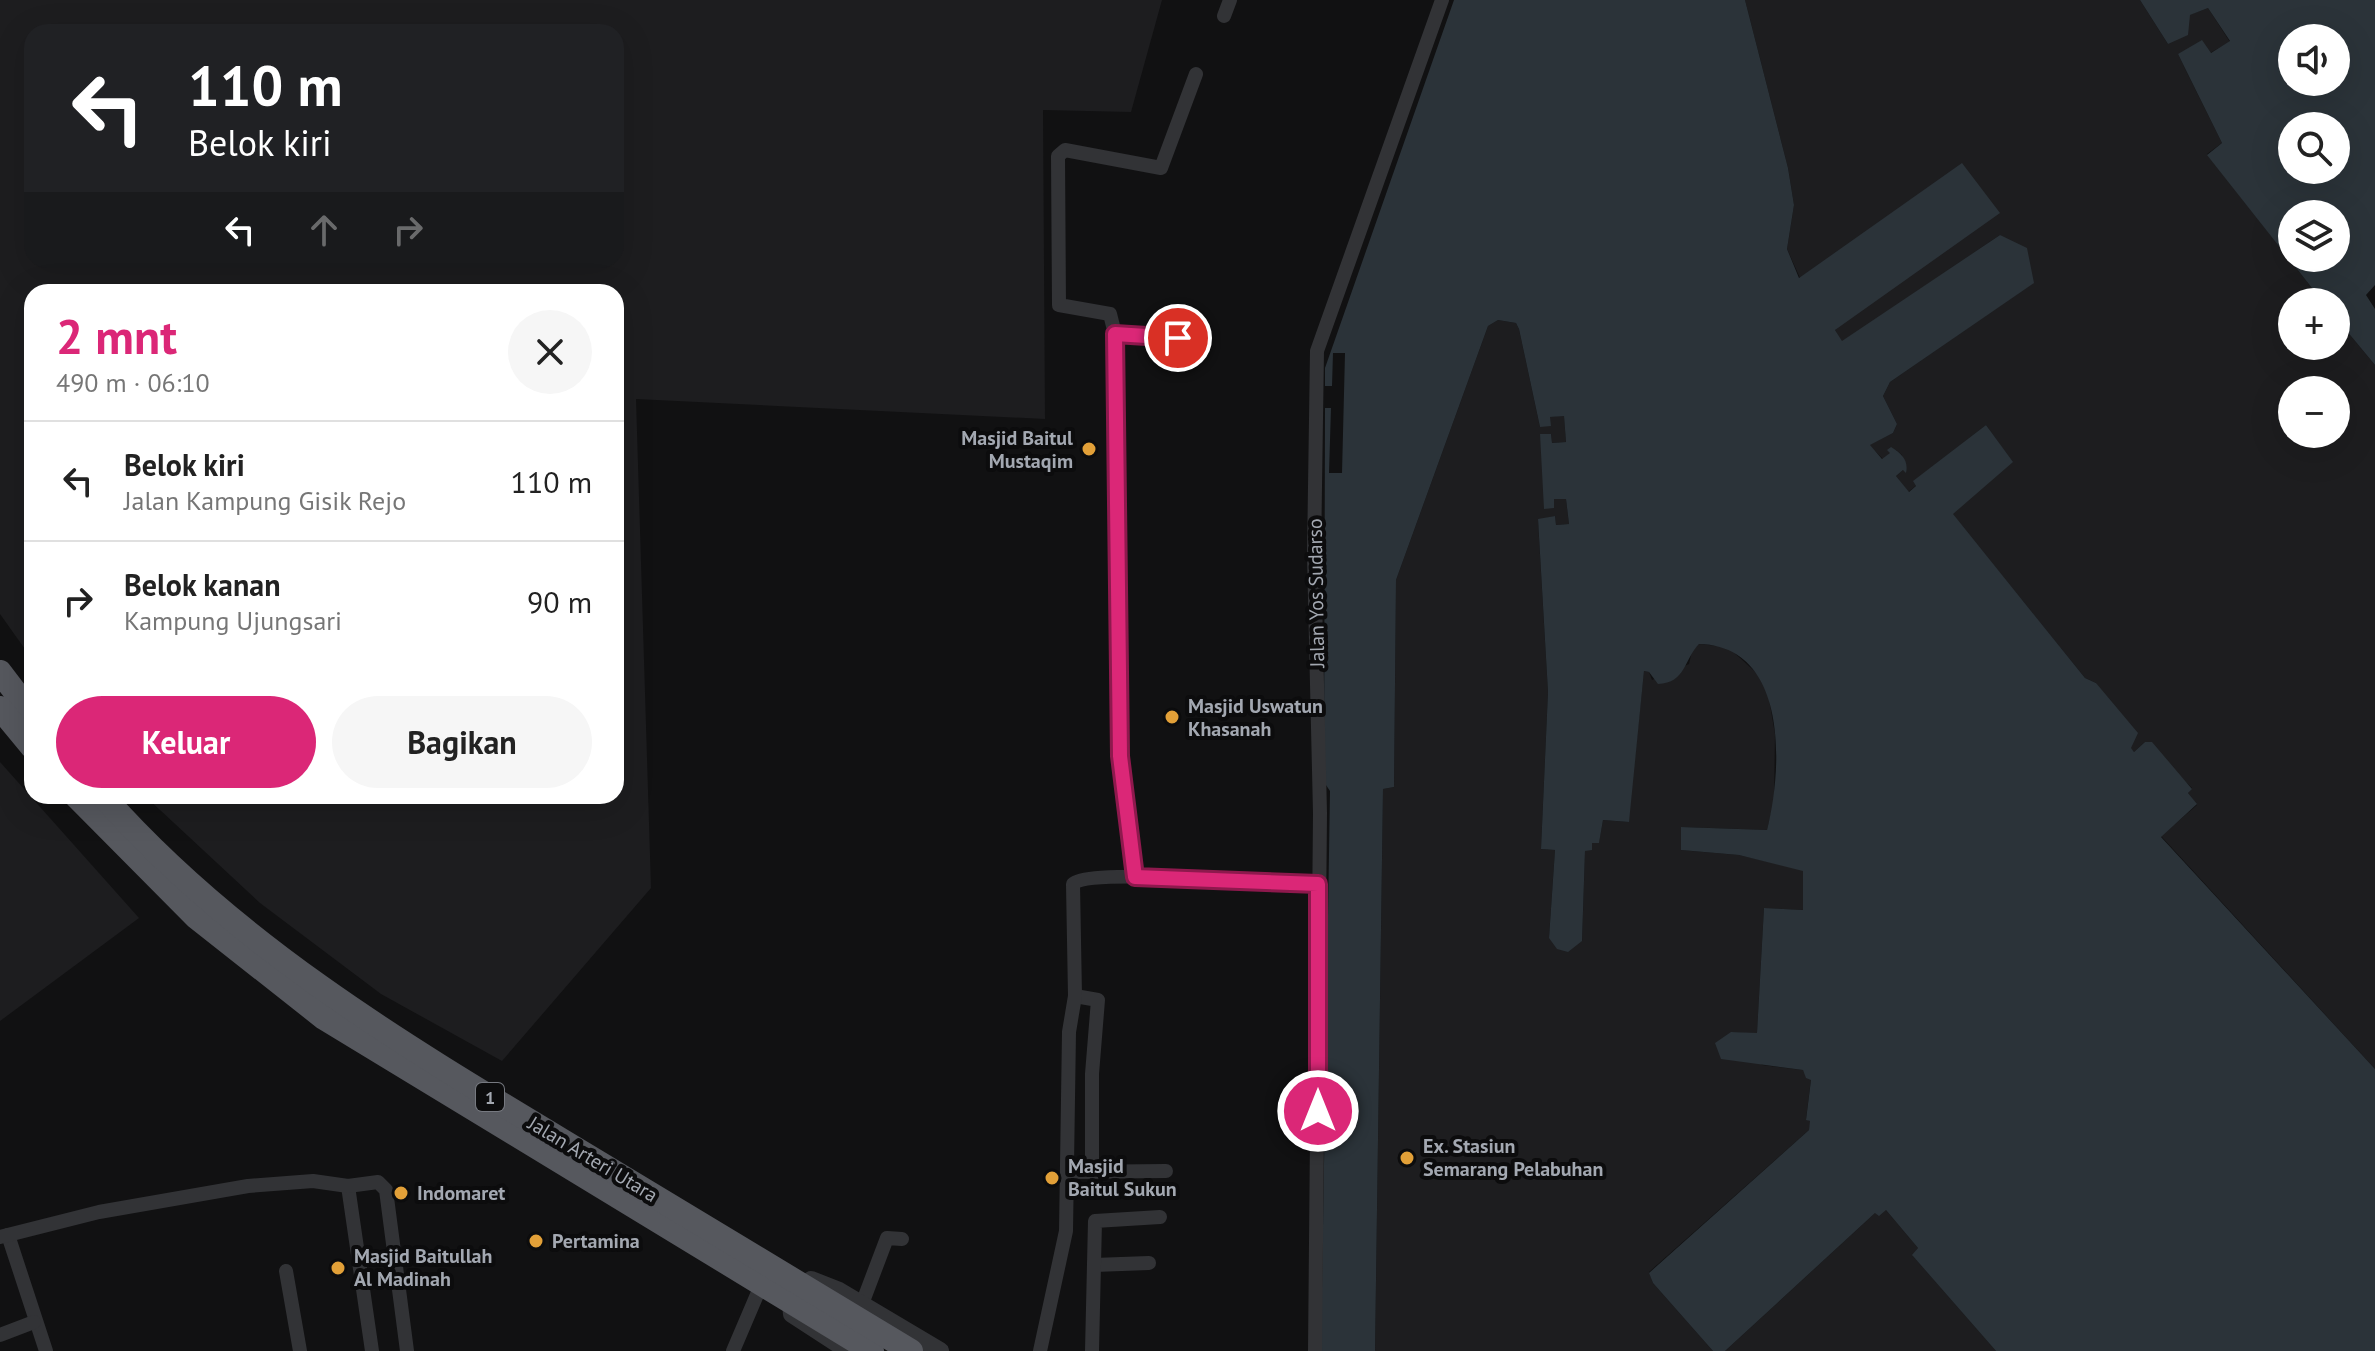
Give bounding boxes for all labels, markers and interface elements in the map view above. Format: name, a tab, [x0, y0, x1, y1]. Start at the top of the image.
map controls	[2278, 24, 2350, 448]
button: sound	[2278, 24, 2350, 96]
text: 110 m	[188, 49, 343, 121]
icon: left	[56, 56, 160, 160]
button: search	[2278, 112, 2350, 184]
text: Belok kiri	[188, 119, 332, 166]
button: layers	[2278, 200, 2350, 272]
icon: left	[218, 208, 262, 252]
icon: ahead	[302, 208, 346, 252]
icon: right	[386, 208, 430, 252]
button: +	[2278, 288, 2350, 360]
pin	[1144, 304, 1212, 372]
text: 2 mnt	[56, 305, 177, 367]
button: close	[508, 310, 592, 394]
icon: arrive	[1156, 316, 1200, 360]
text: 490 m · 06:10	[56, 366, 210, 399]
button: −	[2278, 376, 2350, 448]
place label: Masjid Baitul Mustaqim	[961, 425, 1073, 474]
marker: Masjid Baitul Mustaqim	[1080, 440, 1098, 458]
text: Belok kiri	[124, 445, 245, 484]
icon: left	[56, 459, 100, 503]
text: 110 m	[511, 462, 592, 501]
text: Jalan Kampung Gisik Rejo	[124, 484, 406, 517]
street label: Jalan Yos Sudarso	[1302, 518, 1330, 669]
text: Belok kanan	[124, 565, 281, 604]
icon: right	[56, 579, 100, 623]
text: 90 m	[527, 582, 592, 621]
text: Kampung Ujungsari	[124, 604, 342, 637]
place label: Masjid Uswatun Khasanah	[1188, 693, 1323, 742]
button: Keluar	[56, 696, 316, 788]
button: Bagikan	[332, 696, 592, 788]
marker: Masjid Uswatun Khasanah	[1163, 708, 1181, 726]
position arrow	[1276, 1069, 1360, 1153]
road number: 1	[476, 1083, 504, 1111]
street label: Jalan Arteri Utara	[522, 1110, 663, 1208]
place label: Ex. Stasiun Semarang Pelabuhan	[1423, 1133, 1603, 1182]
marker: Ex. Stasiun Semarang Pelabuhan	[1398, 1149, 1416, 1167]
place label: Masjid Baitul Sukun	[1068, 1153, 1177, 1202]
marker: Masjid Baitul Sukun	[1043, 1169, 1061, 1187]
place label: Indomaret	[417, 1180, 505, 1206]
marker: Indomaret	[392, 1184, 410, 1202]
place label: Pertamina	[552, 1228, 640, 1254]
marker: Pertamina	[527, 1232, 545, 1250]
place label: Masjid Baitullah Al Madinah	[354, 1243, 492, 1292]
marker: Masjid Baitullah Al Madinah	[329, 1259, 347, 1277]

